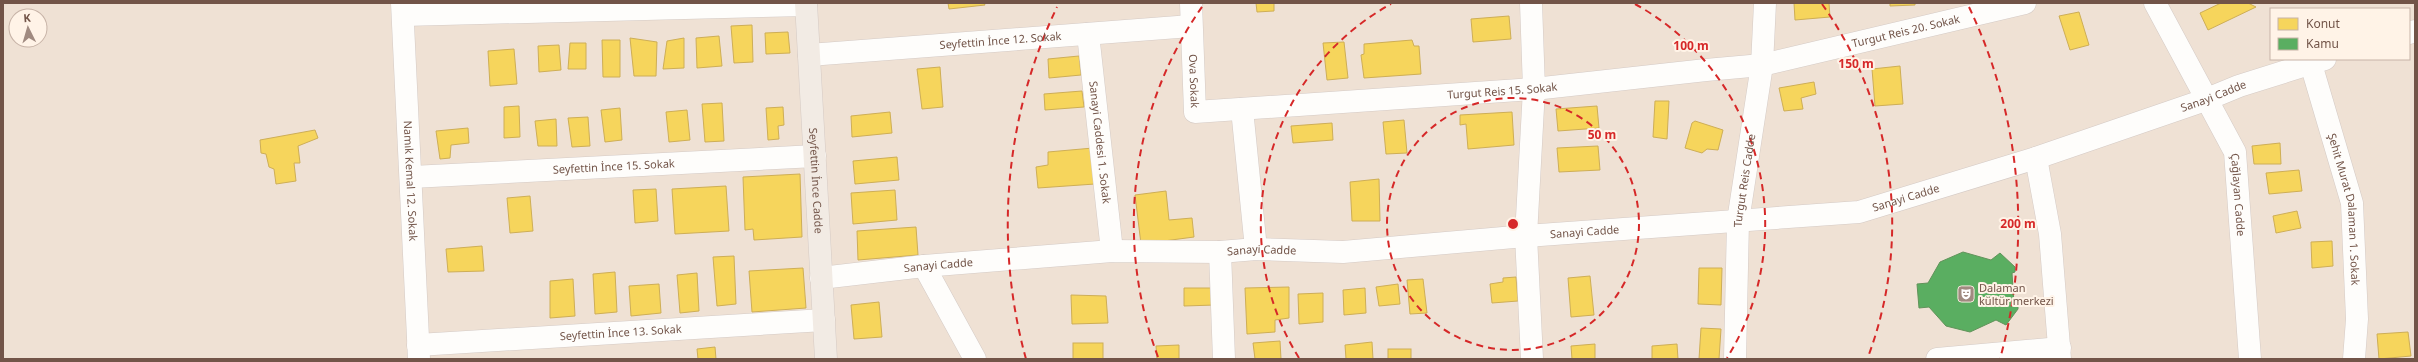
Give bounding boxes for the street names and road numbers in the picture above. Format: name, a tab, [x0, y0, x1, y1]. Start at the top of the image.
street label: Turgut Reis 20. Sokak	[1850, 11, 1961, 51]
street label: Seyfettin İnce 12. Sokak	[939, 28, 1062, 52]
street label: Ova Sokak	[1186, 54, 1203, 108]
street label: Sanayi Cadde	[2178, 76, 2248, 115]
street label: Turgut Reis 15. Sokak	[1447, 78, 1558, 102]
street label: Sanayi Caddesi 1. Sokak	[1086, 80, 1115, 204]
street label: Namık Kemal 12. Sokak	[401, 120, 421, 242]
street label: Seyfettin İnce Cadde	[806, 127, 827, 234]
street label: Şehit Murat Dalaman 1. Sokak	[2325, 131, 2364, 286]
street label: Turgut Reis Cadde	[1730, 133, 1758, 227]
street label: Çağlayan Cadde	[2228, 153, 2249, 237]
street label: Seyfettin İnce 15. Sokak	[552, 155, 675, 177]
street label: Sanayi Cadde	[1870, 180, 1941, 215]
street label: Sanayi Cadde	[1549, 221, 1620, 241]
street label: Sanayi Cadde	[1226, 241, 1297, 258]
street label: Sanayi Cadde	[903, 254, 973, 275]
street label: Seyfettin İnce 13. Sokak	[559, 321, 682, 343]

